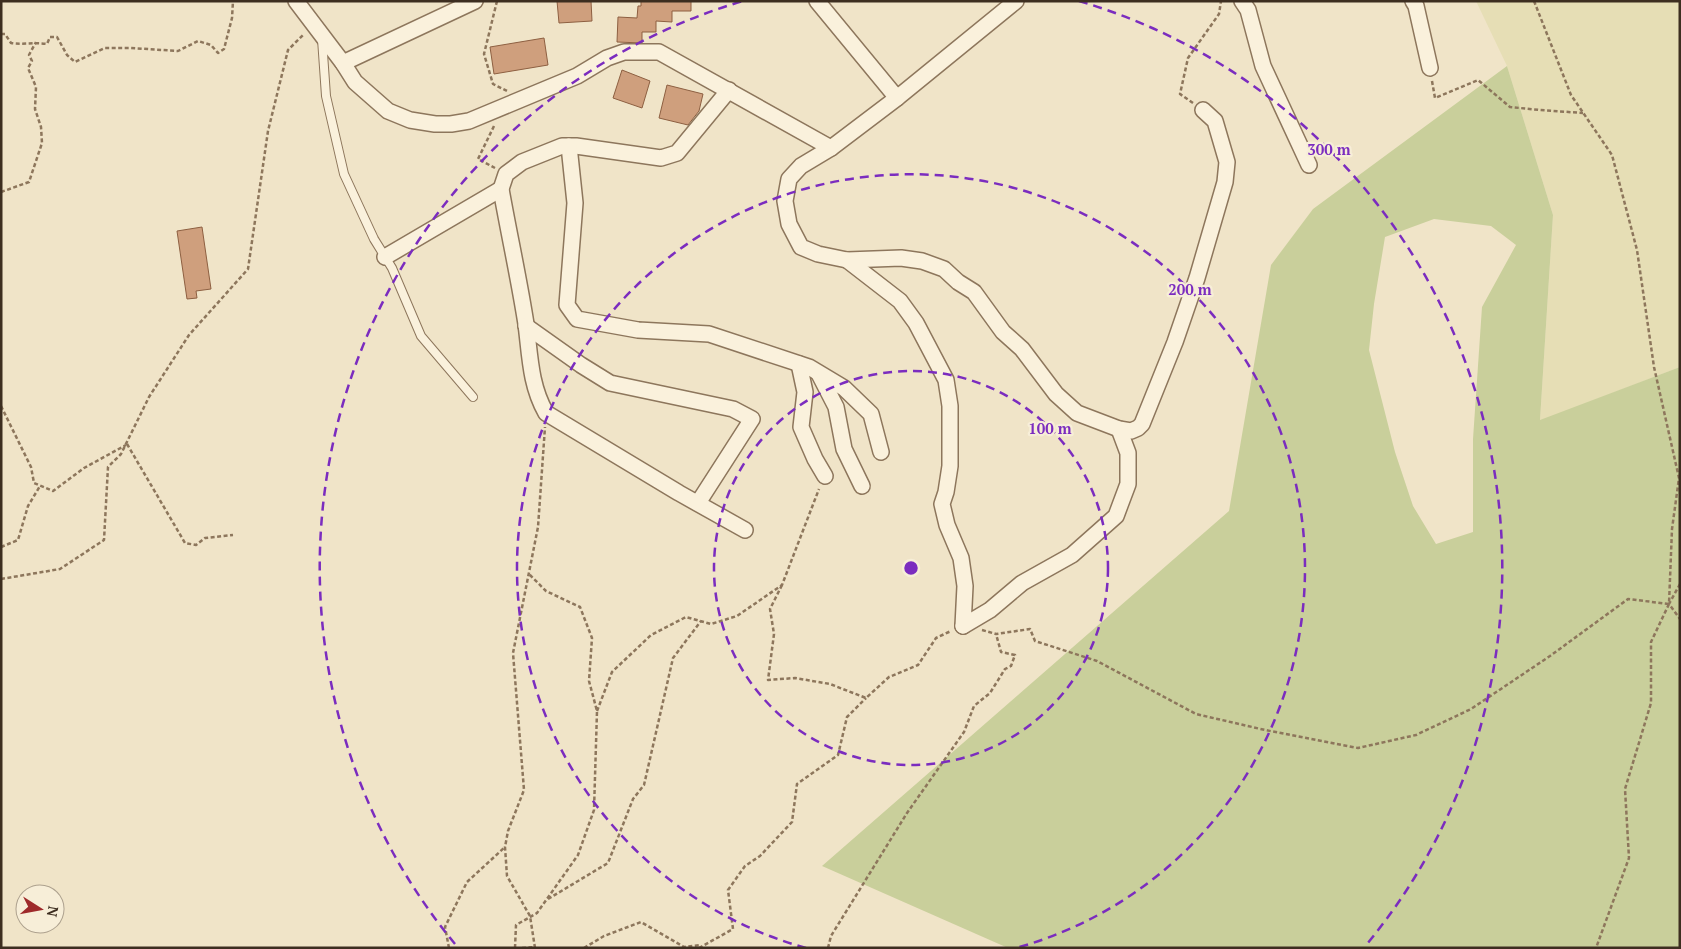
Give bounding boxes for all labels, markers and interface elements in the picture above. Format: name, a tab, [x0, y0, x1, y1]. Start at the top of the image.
text: 300 m	[1307, 139, 1351, 159]
text: 200 m	[1168, 279, 1212, 299]
text: 100 m	[1028, 418, 1072, 438]
centre of rings	[902, 559, 920, 577]
north arrow	[15, 884, 65, 934]
text: N	[43, 905, 64, 919]

